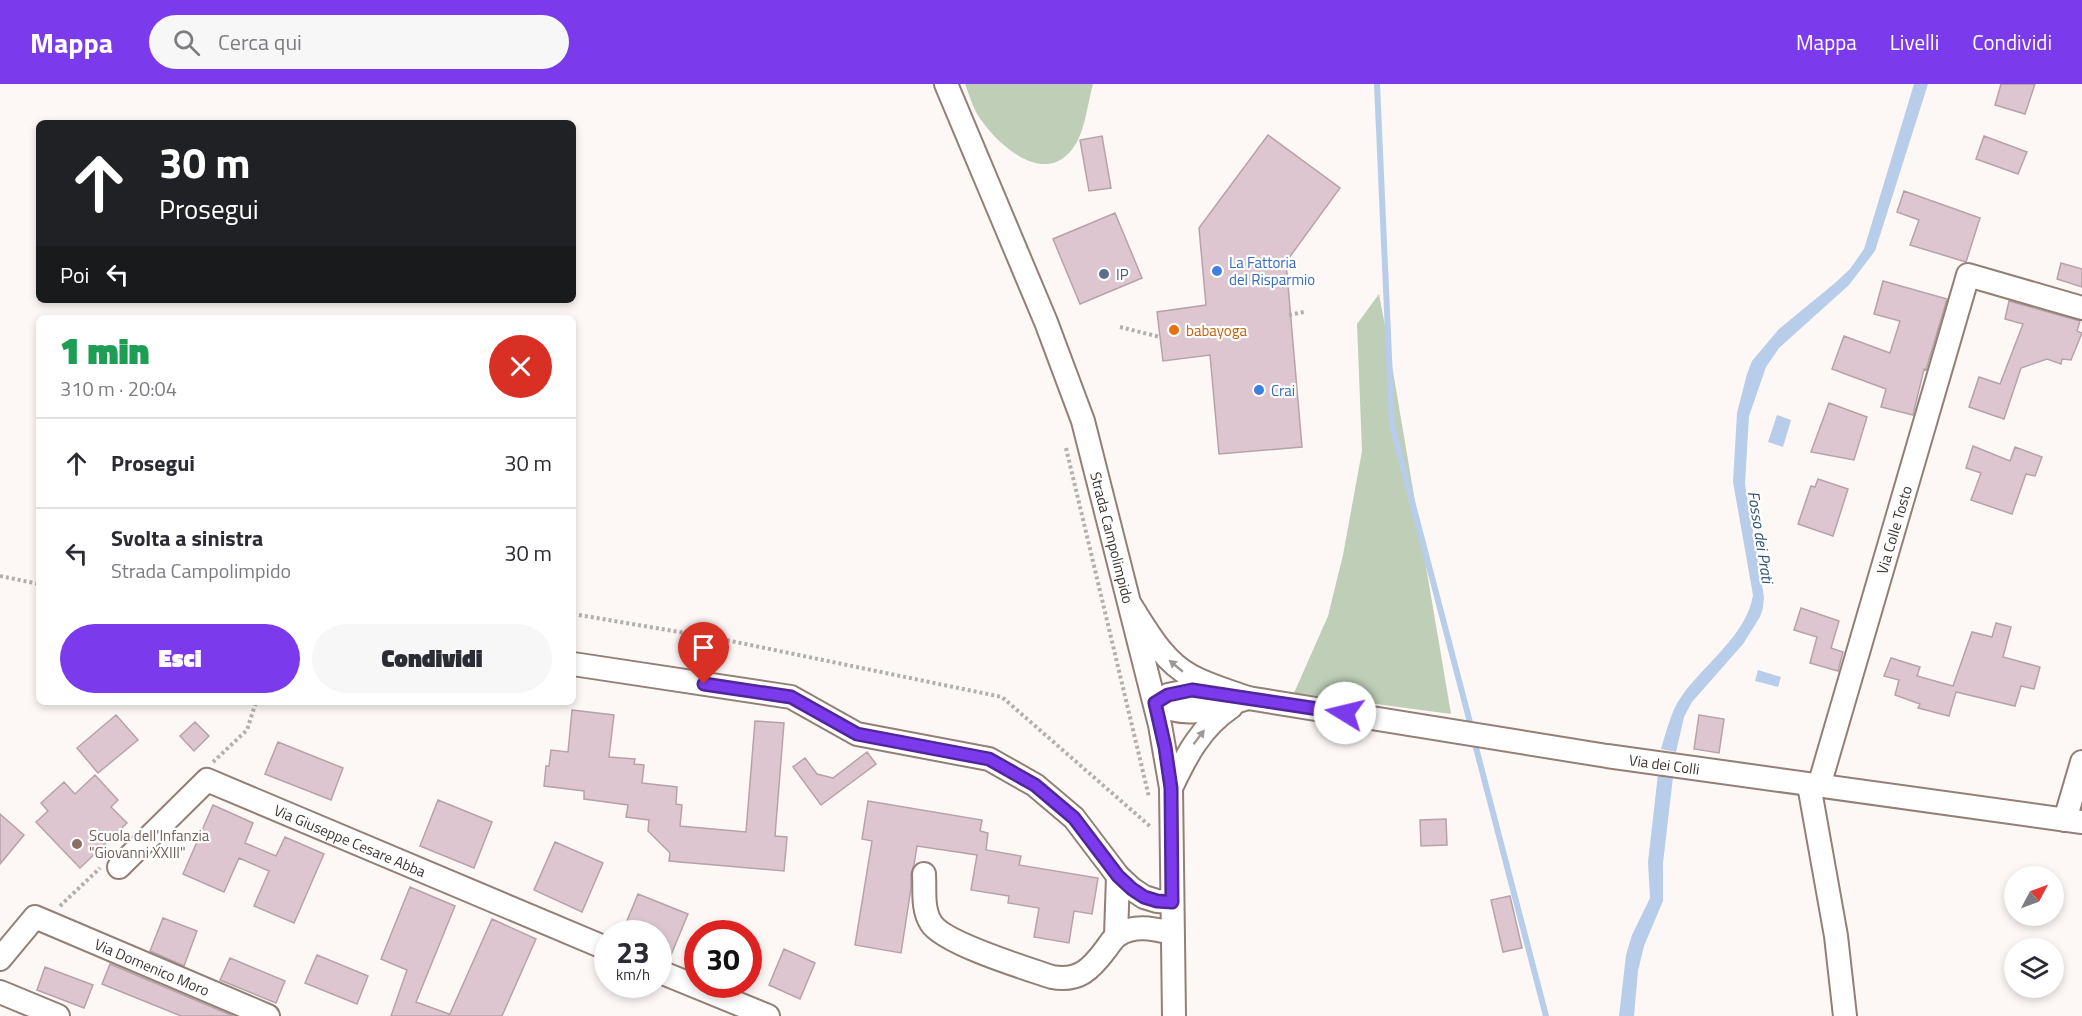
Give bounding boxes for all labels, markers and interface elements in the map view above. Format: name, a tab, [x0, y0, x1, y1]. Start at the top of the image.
search box	[149, 15, 569, 69]
text: Mappa	[30, 21, 113, 64]
text: Cerca qui	[218, 25, 302, 59]
icon: search	[170, 26, 203, 59]
text: Mappa	[1796, 26, 1857, 58]
text: Livelli	[1890, 26, 1939, 58]
text: Condividi	[1972, 26, 2052, 58]
text: 30 m	[159, 130, 251, 194]
icon: ahead	[60, 144, 138, 222]
text: Prosegui	[159, 188, 259, 229]
place label: La Fattoria del Risparmio	[1229, 251, 1315, 291]
text: Poi	[60, 258, 89, 292]
icon: left	[101, 258, 134, 291]
place label: IP	[1116, 263, 1129, 286]
marker: La Fattoria del Risparmio	[1210, 264, 1224, 278]
marker: IP	[1097, 267, 1111, 281]
place label: babayoga	[1186, 319, 1247, 342]
text: 1 min	[60, 323, 149, 378]
marker: babayoga	[1167, 323, 1181, 337]
button: close	[489, 335, 552, 398]
text: 310 m · 20:04	[60, 373, 177, 404]
place label: Crai	[1271, 379, 1295, 402]
marker: Crai	[1252, 383, 1266, 397]
text: Prosegui	[111, 446, 195, 480]
text: 30 m	[504, 446, 552, 480]
icon: ahead	[60, 447, 93, 480]
street label: Strada Campolimpido	[1085, 469, 1140, 606]
street label: Via Colle Tosto	[1870, 483, 1918, 577]
water label: Fosso dei Prati	[1742, 489, 1780, 586]
text: Svolta a sinistra	[111, 521, 263, 555]
text: 30 m	[504, 536, 552, 570]
icon: left	[60, 537, 93, 570]
text: Strada Campolimpido	[111, 555, 291, 586]
pin	[678, 622, 729, 684]
button: Esci	[60, 624, 300, 693]
button: Condividi	[312, 624, 552, 693]
icon: arrive	[687, 631, 720, 664]
one-way arrow	[1169, 660, 1184, 672]
position arrow	[1313, 681, 1377, 745]
one-way arrow	[1193, 729, 1206, 745]
street label: Via dei Colli	[1628, 748, 1701, 780]
street label: Via Giuseppe Cesare Abba	[271, 798, 430, 883]
place label: Scuola dell'Infanzia "Giovanni XXIII"	[89, 824, 210, 864]
marker: Scuola dell'Infanzia "Giovanni XXIII"	[70, 837, 84, 851]
north arrow	[2004, 866, 2064, 926]
map controls	[2004, 866, 2064, 998]
speed limit sign: 30	[684, 920, 762, 998]
text: 23	[616, 929, 650, 975]
street label: Via Domenico Moro	[91, 932, 213, 1001]
button: layers	[2004, 938, 2064, 998]
text: km/h	[616, 963, 650, 986]

